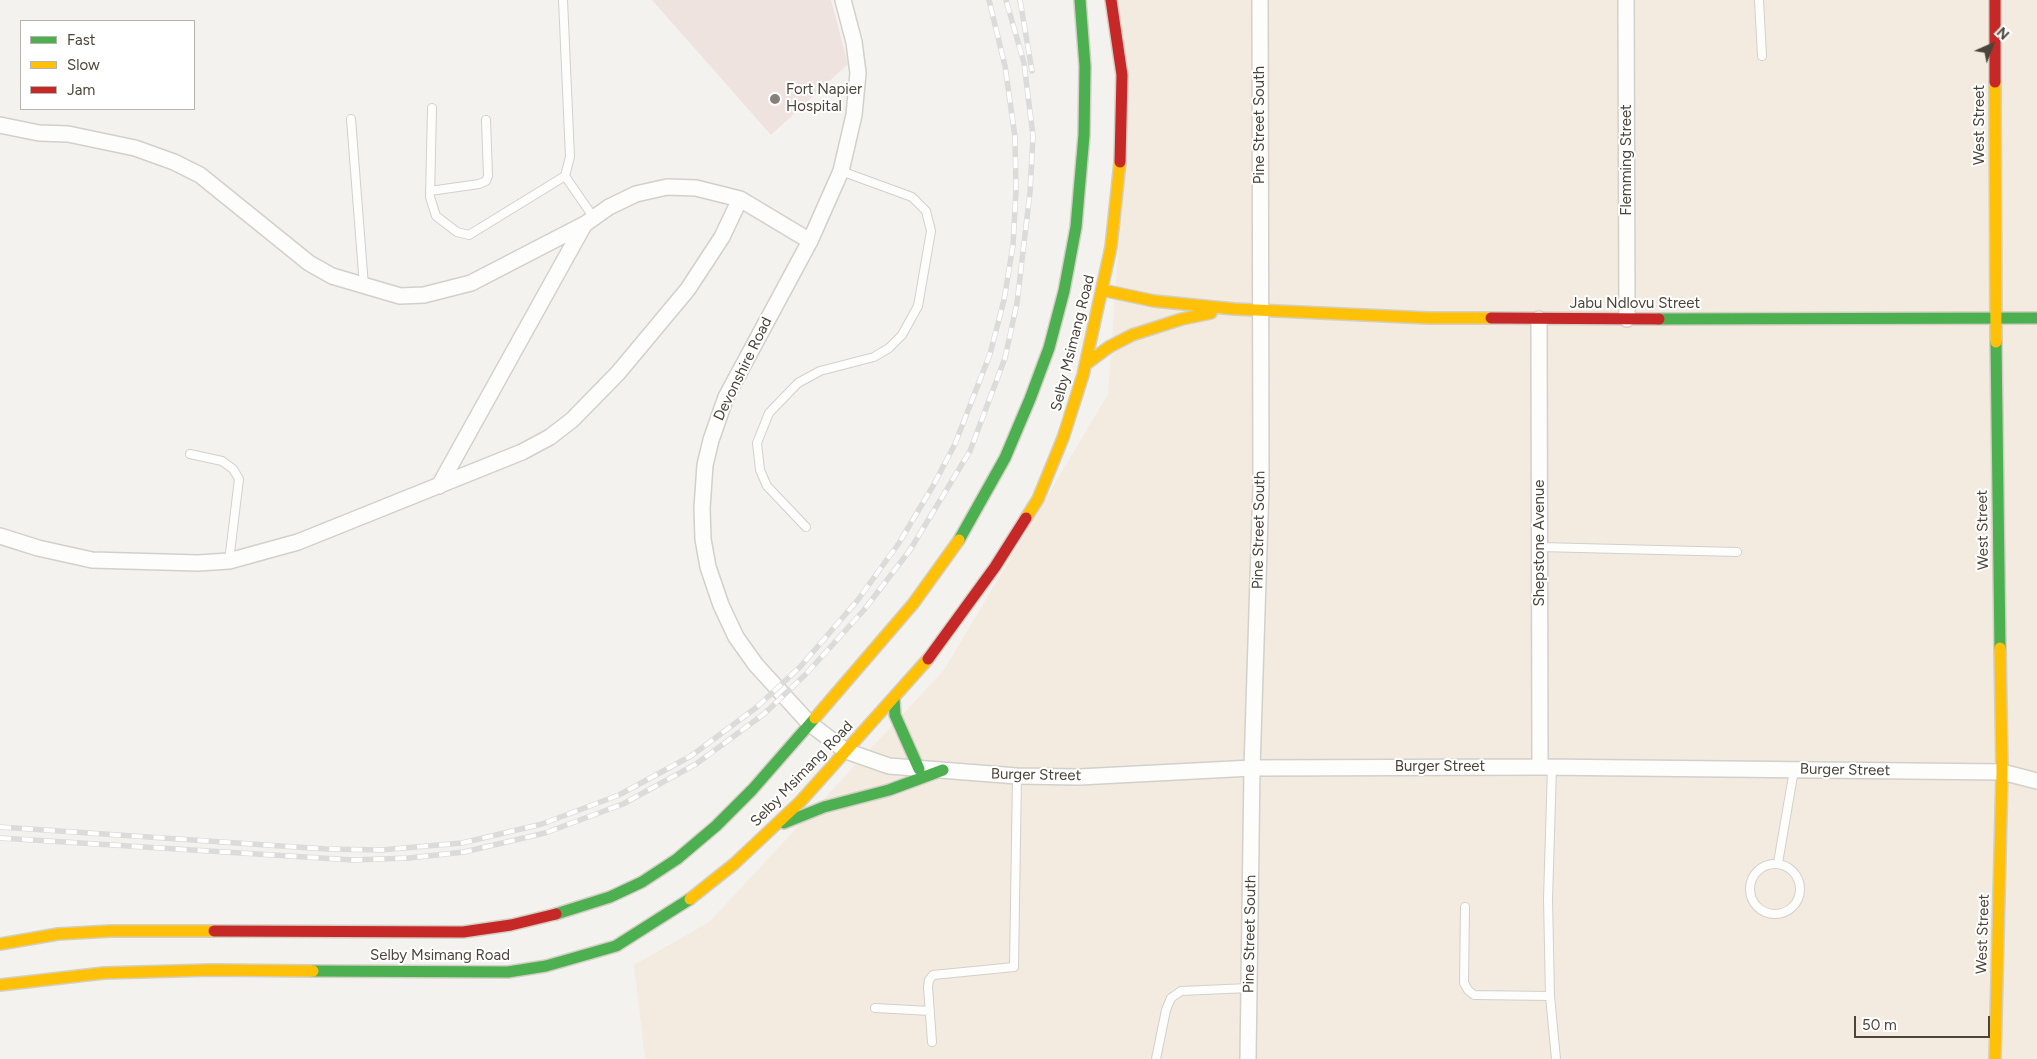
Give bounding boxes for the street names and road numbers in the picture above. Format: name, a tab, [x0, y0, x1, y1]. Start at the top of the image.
street label: Pine Street South	[1251, 66, 1269, 184]
street label: West Street	[1971, 85, 1989, 165]
street label: Flemming Street	[1618, 104, 1636, 216]
street label: Selby Msimang Road	[1047, 273, 1099, 413]
street label: Jabu Ndlovu Street	[1570, 295, 1700, 313]
street label: Devonshire Road	[710, 314, 776, 424]
street label: Pine Street South	[1249, 471, 1269, 589]
street label: Shepstone Avenue	[1531, 480, 1549, 606]
street label: West Street	[1973, 490, 1993, 570]
street label: Selby Msimang Road	[747, 717, 857, 831]
street label: Burger Street	[1395, 758, 1485, 776]
street label: Burger Street	[1800, 760, 1890, 780]
street label: Burger Street	[991, 765, 1081, 785]
street label: Pine Street South	[1240, 875, 1260, 993]
street label: West Street	[1973, 894, 1993, 974]
street label: Selby Msimang Road	[370, 947, 510, 965]

